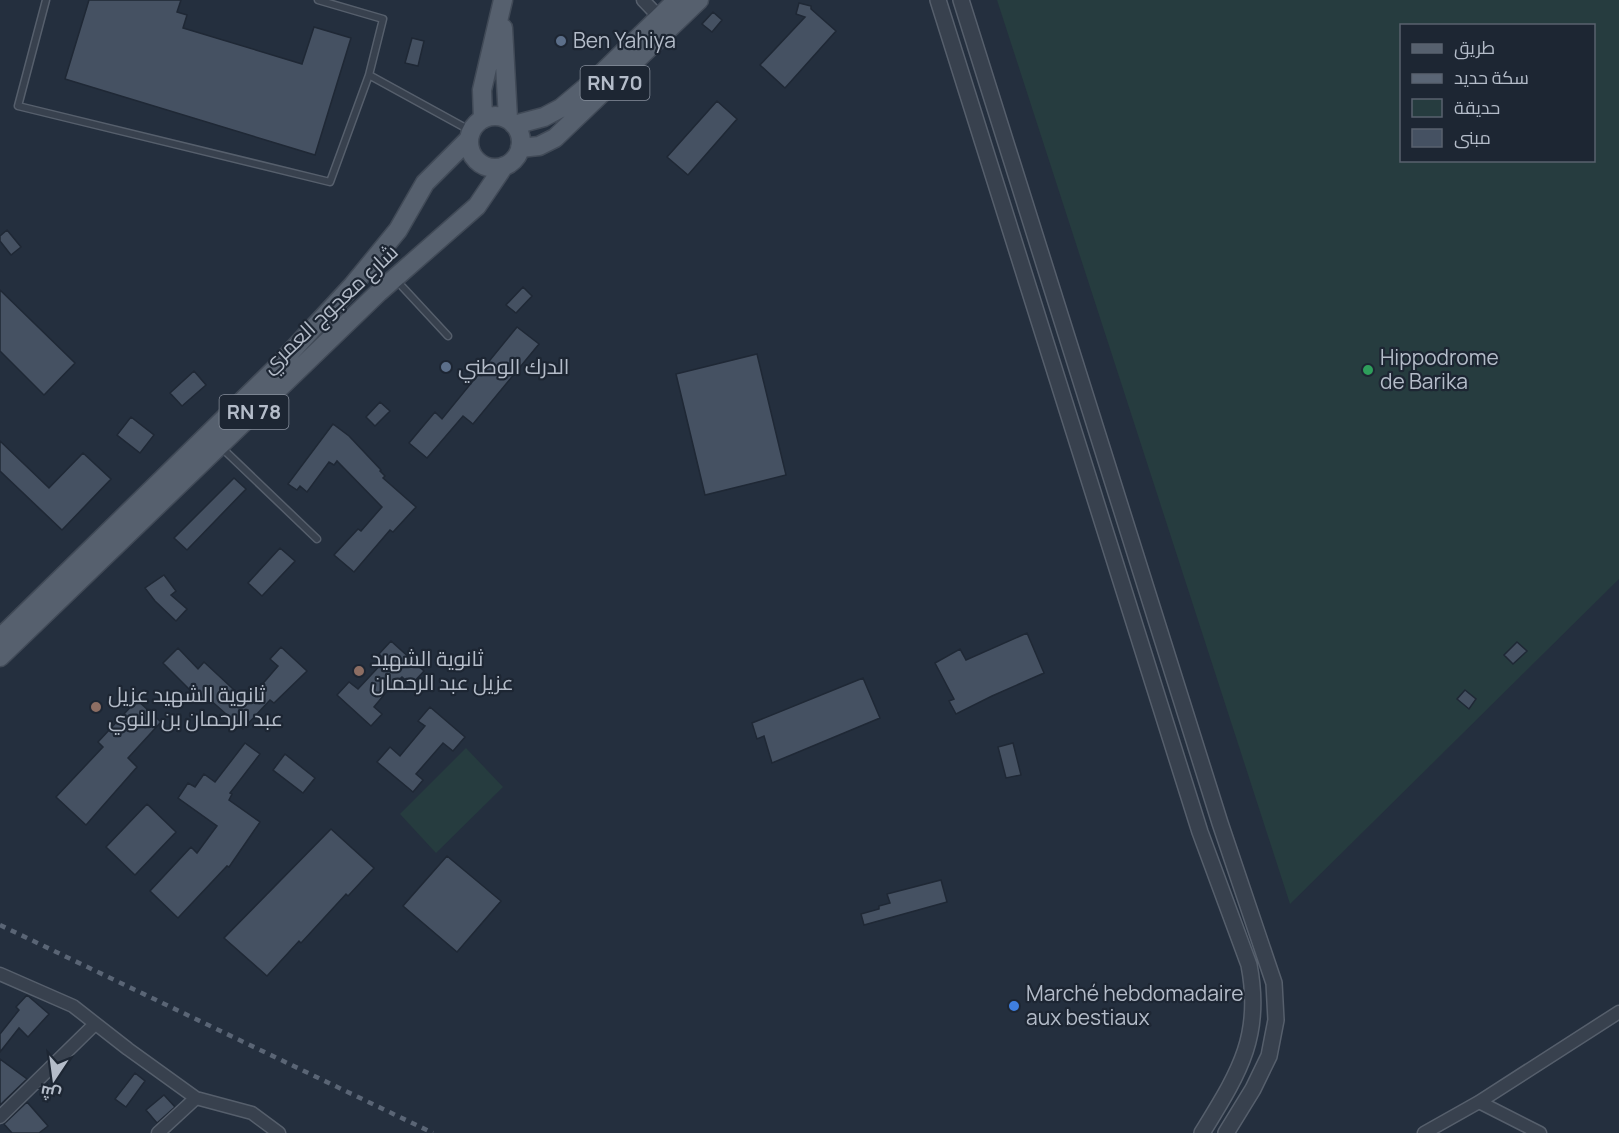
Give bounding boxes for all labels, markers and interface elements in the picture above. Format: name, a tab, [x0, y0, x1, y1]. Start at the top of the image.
legend	[1400, 24, 1595, 162]
place label: Ben Yahiya	[573, 26, 676, 54]
marker: Ben Yahiya	[554, 34, 568, 48]
text: طريق	[1454, 35, 1495, 60]
text: سكة حديد	[1454, 65, 1529, 89]
road number: RN 70	[580, 66, 650, 100]
text: حديقة	[1454, 95, 1500, 119]
text: مبنى	[1454, 125, 1491, 149]
street label: شارع معجوج العمري	[255, 238, 406, 381]
place label: Hippodrome de Barika	[1380, 343, 1499, 395]
place label: الدرك الوطني	[458, 352, 569, 383]
marker: الدرك الوطني	[439, 360, 453, 374]
marker: Hippodrome de Barika	[1361, 363, 1375, 377]
road number: RN 78	[220, 395, 288, 429]
place label: ثانوية الشهيد عزيل عبد الرحمان	[371, 644, 514, 696]
marker: ثانوية الشهيد عزيل عبد الرحمان	[352, 664, 366, 678]
place label: ثانوية الشهيد عزيل عبد الرحمان بن النوي	[108, 680, 283, 735]
marker: ثانوية الشهيد عزيل عبد الرحمان بن النوي	[89, 700, 103, 714]
place label: Marché hebdomadaire aux bestiaux	[1026, 979, 1243, 1031]
marker: Marché hebdomadaire aux bestiaux	[1007, 999, 1021, 1013]
north arrow	[24, 1049, 84, 1109]
text: ش	[38, 1081, 63, 1107]

